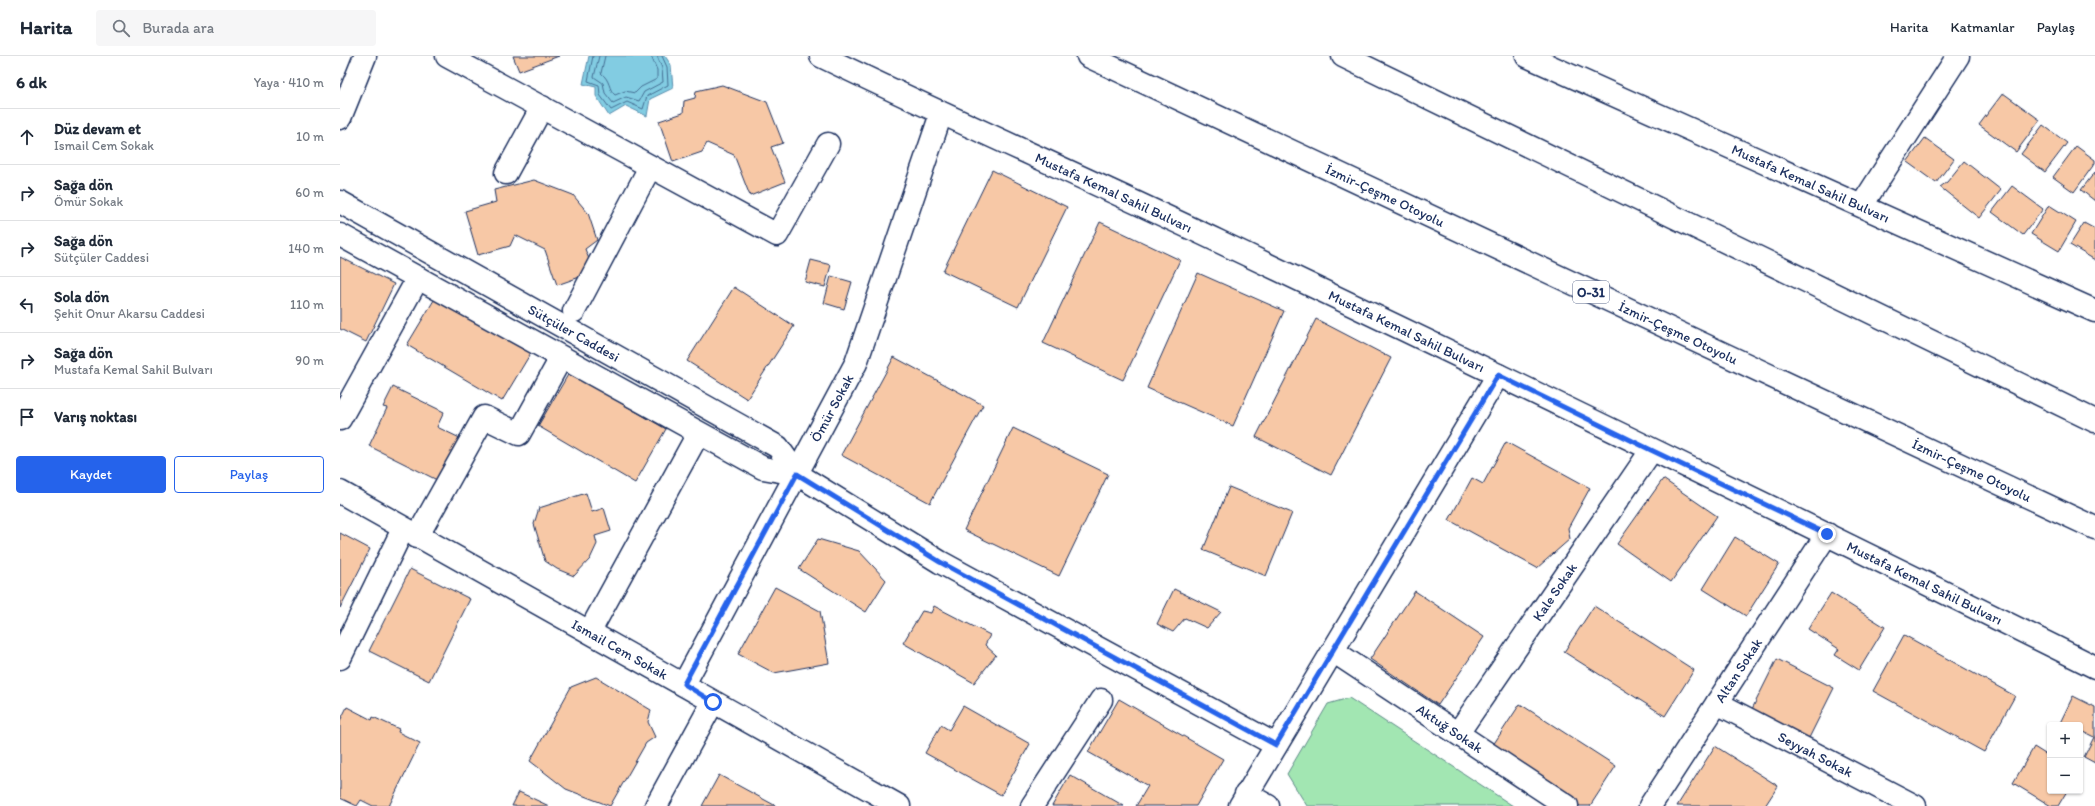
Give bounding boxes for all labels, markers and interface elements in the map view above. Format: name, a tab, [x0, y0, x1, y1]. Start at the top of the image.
search box	[96, 10, 376, 46]
text: Harita	[20, 16, 72, 39]
icon: search	[110, 17, 132, 39]
text: Burada ara	[142, 19, 214, 37]
text: Harita	[1890, 19, 1929, 36]
text: Katmanlar	[1951, 19, 2015, 36]
text: Paylaş	[2037, 19, 2075, 36]
text: 6 dk	[16, 72, 47, 92]
text: Yaya · 410 m	[254, 75, 324, 90]
text: Düz devam et	[54, 120, 141, 138]
icon: ahead	[16, 126, 38, 148]
text: 10 m	[296, 129, 324, 144]
text: Ismail Cem Sokak	[54, 138, 154, 153]
street label: Mustafa Kemal Sahil Bulvarı	[1729, 141, 1892, 226]
street label: Mustafa Kemal Sahil Bulvarı	[1032, 149, 1195, 236]
street label: İzmir-Çeşme Otoyolu	[1323, 160, 1447, 230]
text: Sağa dön	[54, 176, 113, 194]
icon: right	[16, 182, 38, 204]
text: 60 m	[295, 185, 324, 200]
text: Ömür Sokak	[54, 194, 123, 209]
text: Sağa dön	[54, 232, 113, 250]
icon: right	[16, 238, 38, 260]
text: 140 m	[288, 241, 324, 256]
text: Sütçüler Caddesi	[54, 250, 149, 265]
road number: O-31	[1573, 281, 1609, 303]
street label: Mustafa Kemal Sahil Bulvarı	[1326, 286, 1488, 376]
text: Sola dön	[54, 288, 109, 306]
icon: left	[16, 294, 38, 316]
text: 110 m	[290, 297, 324, 312]
street label: İzmir-Çeşme Otoyolu	[1616, 298, 1741, 368]
street label: Sütçüler Caddesi	[525, 300, 623, 365]
text: Şehit Onur Akarsu Caddesi	[54, 306, 205, 321]
text: Sağa dön	[54, 344, 113, 362]
icon: right	[16, 350, 38, 372]
text: 90 m	[295, 353, 324, 368]
text: Mustafa Kemal Sahil Bulvarı	[54, 362, 213, 377]
street label: Ömür Sokak	[807, 371, 857, 445]
icon: arrive	[16, 406, 38, 428]
text: Varış noktası	[54, 408, 137, 426]
street label: İzmir-Çeşme Otoyolu	[1910, 435, 2034, 505]
button: Kaydet	[16, 456, 166, 493]
button: Paylaş	[174, 456, 324, 493]
route end	[1818, 525, 1836, 543]
street label: Mustafa Kemal Sahil Bulvarı	[1844, 537, 2005, 628]
street label: Kale Sokak	[1529, 559, 1581, 624]
street label: Ismail Cem Sokak	[569, 615, 672, 683]
street label: Altan Sokak	[1711, 635, 1765, 706]
route start	[704, 693, 722, 711]
street label: Aktuğ Sokak	[1413, 700, 1487, 757]
map controls	[2047, 722, 2083, 794]
button: +	[2047, 722, 2083, 758]
street label: Seyyah Sokak	[1775, 728, 1856, 781]
button: −	[2047, 758, 2083, 794]

